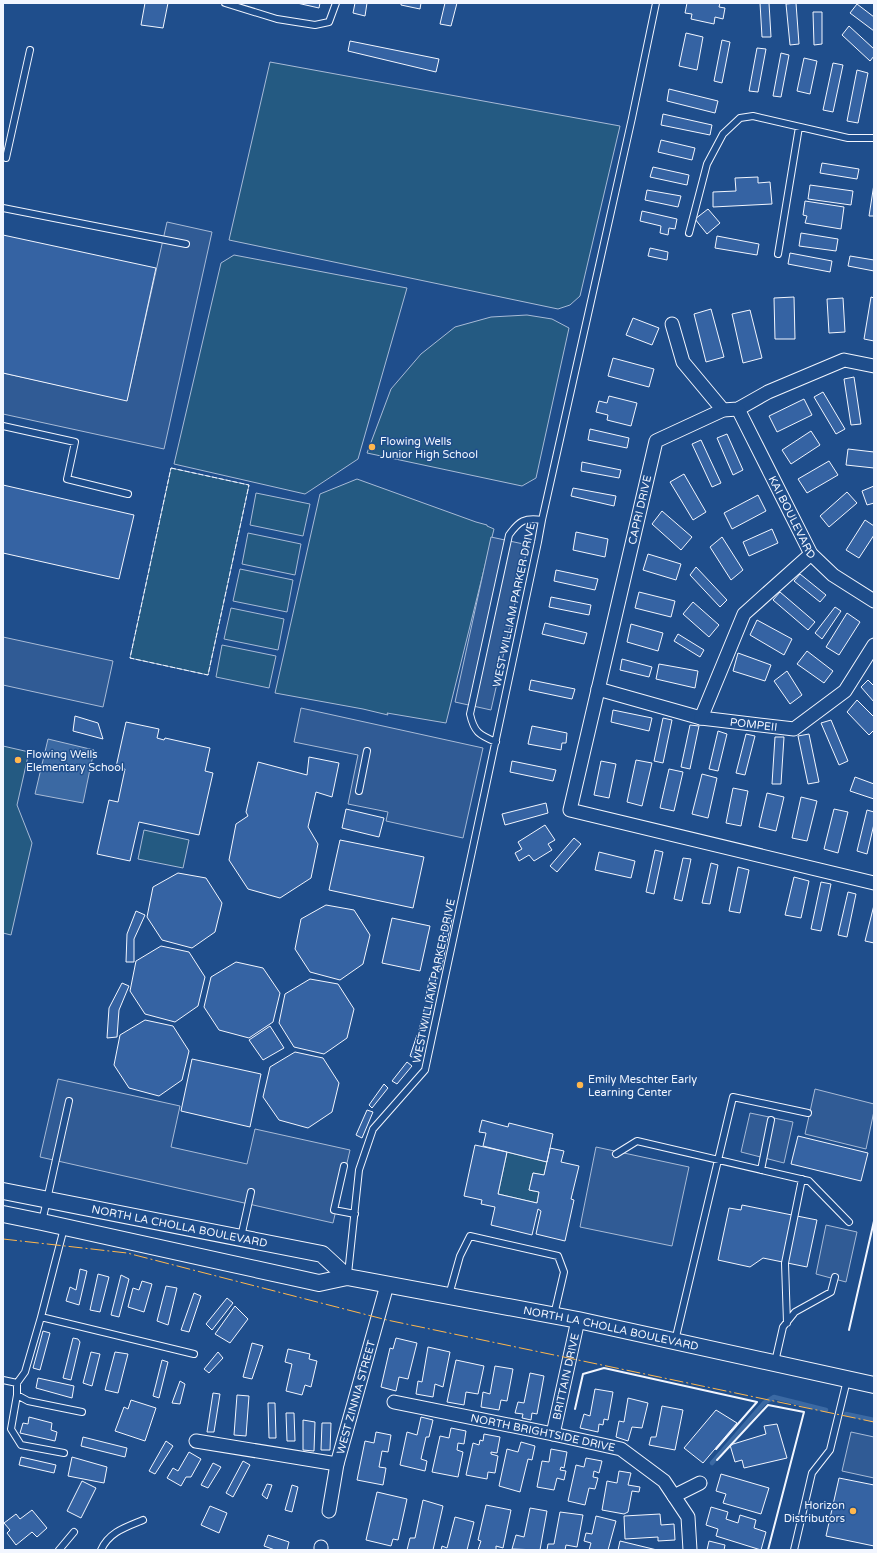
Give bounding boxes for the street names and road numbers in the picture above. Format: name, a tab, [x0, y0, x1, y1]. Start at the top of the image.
street label: KAI BOULEVARD	[766, 473, 819, 562]
street label: CAPRI DRIVE	[626, 474, 654, 546]
street label: WEST WILLIAM PARKER DRIVE	[490, 522, 538, 688]
street label: POMPEII	[729, 715, 778, 733]
street label: WEST WILLIAM PARKER DRIVE	[410, 898, 458, 1064]
street label: NORTH LA CHOLLA BOULEVARD	[91, 1202, 269, 1250]
street label: NORTH LA CHOLLA BOULEVARD	[522, 1303, 700, 1353]
street label: BRITTAIN DRIVE	[550, 1332, 581, 1421]
street label: WEST ZINNIA STREET	[334, 1338, 378, 1456]
street label: NORTH BRIGHTSIDE DRIVE	[469, 1411, 616, 1454]

